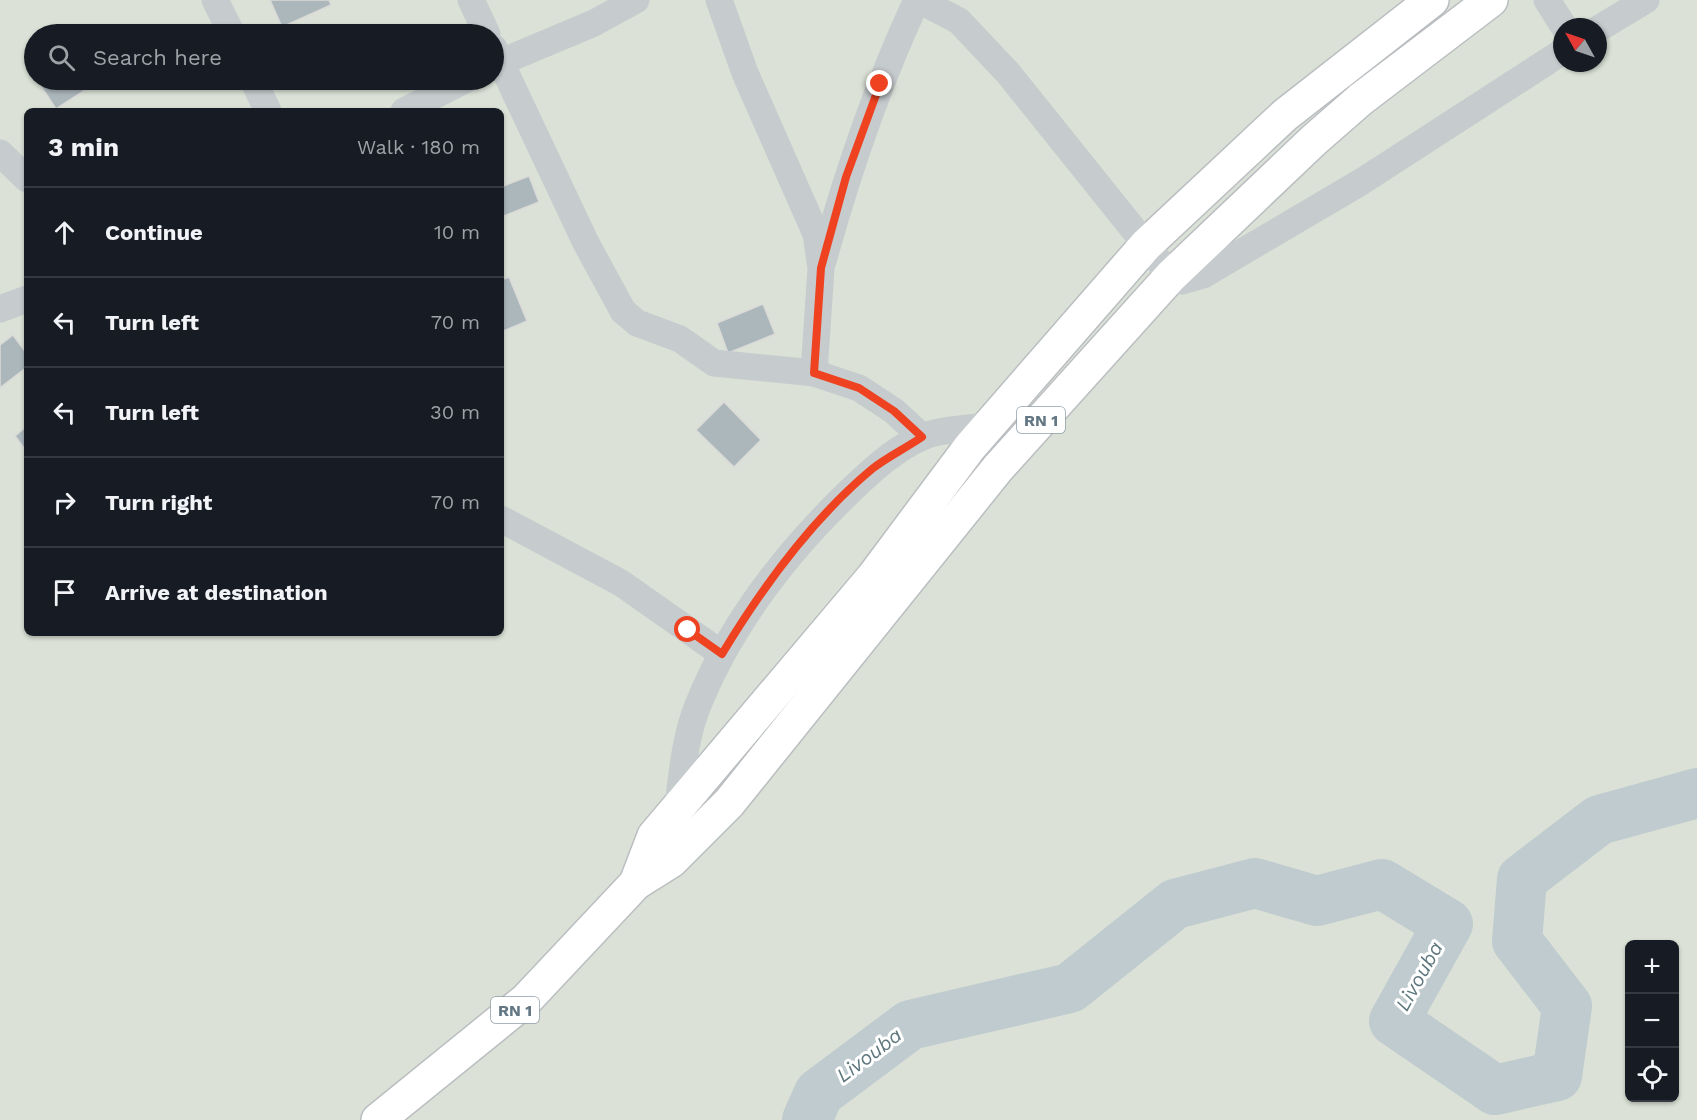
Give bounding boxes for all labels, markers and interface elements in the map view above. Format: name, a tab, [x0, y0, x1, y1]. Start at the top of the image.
north arrow	[1553, 18, 1607, 72]
search box	[24, 24, 504, 90]
icon: search	[45, 41, 78, 74]
text: Search here	[93, 45, 222, 70]
route end	[866, 70, 892, 96]
text: 3 min	[48, 132, 119, 162]
text: Walk · 180 m	[357, 135, 480, 159]
icon: ahead	[48, 216, 81, 249]
text: Continue	[105, 220, 203, 245]
text: 10 m	[434, 220, 480, 244]
icon: left	[48, 306, 81, 339]
text: Turn left	[105, 310, 199, 335]
text: 70 m	[431, 310, 480, 334]
icon: left	[48, 396, 81, 429]
text: Turn left	[105, 400, 199, 425]
text: 30 m	[430, 400, 480, 424]
road number: RN 1	[1017, 407, 1065, 433]
icon: right	[48, 486, 81, 519]
text: Turn right	[105, 490, 212, 515]
text: 70 m	[431, 490, 480, 514]
icon: arrive	[48, 576, 81, 609]
text: Arrive at destination	[105, 580, 328, 605]
route start	[674, 616, 700, 642]
water label: Livouba	[1390, 937, 1448, 1015]
map controls	[1625, 940, 1679, 1102]
button: +	[1625, 940, 1679, 994]
button: −	[1625, 994, 1679, 1048]
road number: RN 1	[491, 997, 539, 1023]
water label: Livouba	[832, 1023, 906, 1087]
button: locate	[1625, 1048, 1679, 1102]

